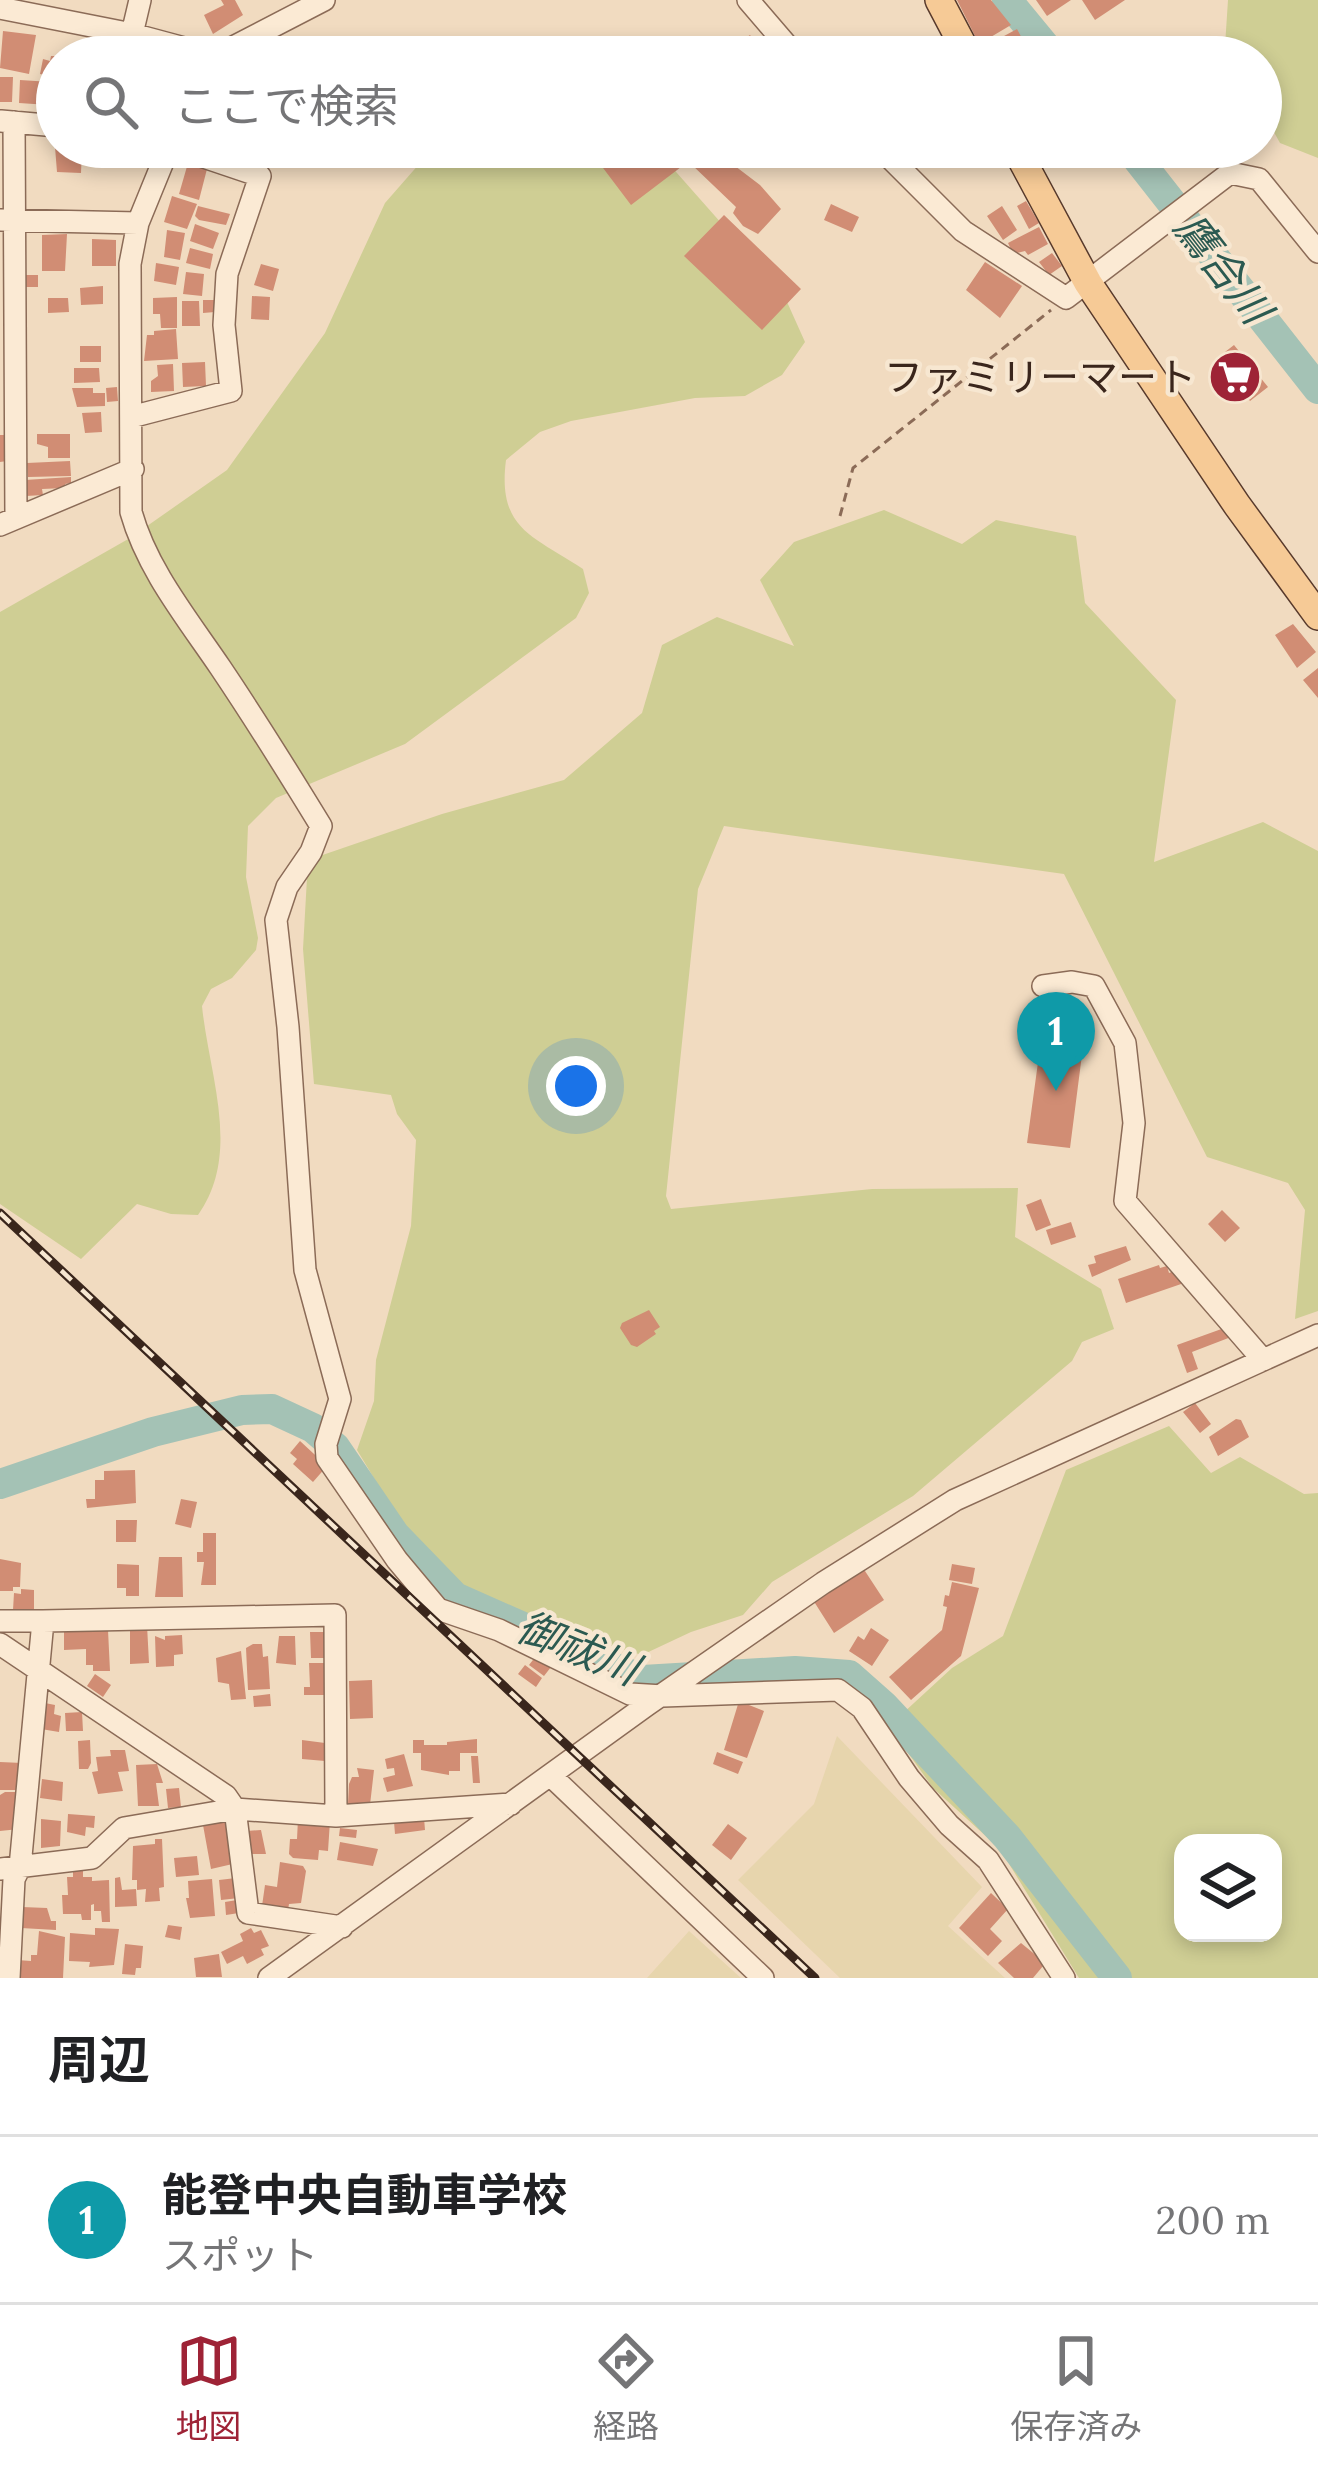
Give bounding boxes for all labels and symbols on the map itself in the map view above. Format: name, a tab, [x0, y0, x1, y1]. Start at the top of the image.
water label: 鷹合川	[1163, 202, 1286, 337]
supermarket icon: ファミリーマート	[1207, 349, 1263, 405]
place label: ファミリーマート	[884, 352, 1196, 402]
pin: 1	[1017, 992, 1095, 1091]
your location	[546, 1056, 606, 1116]
water label: 御祓川	[509, 1599, 650, 1698]

